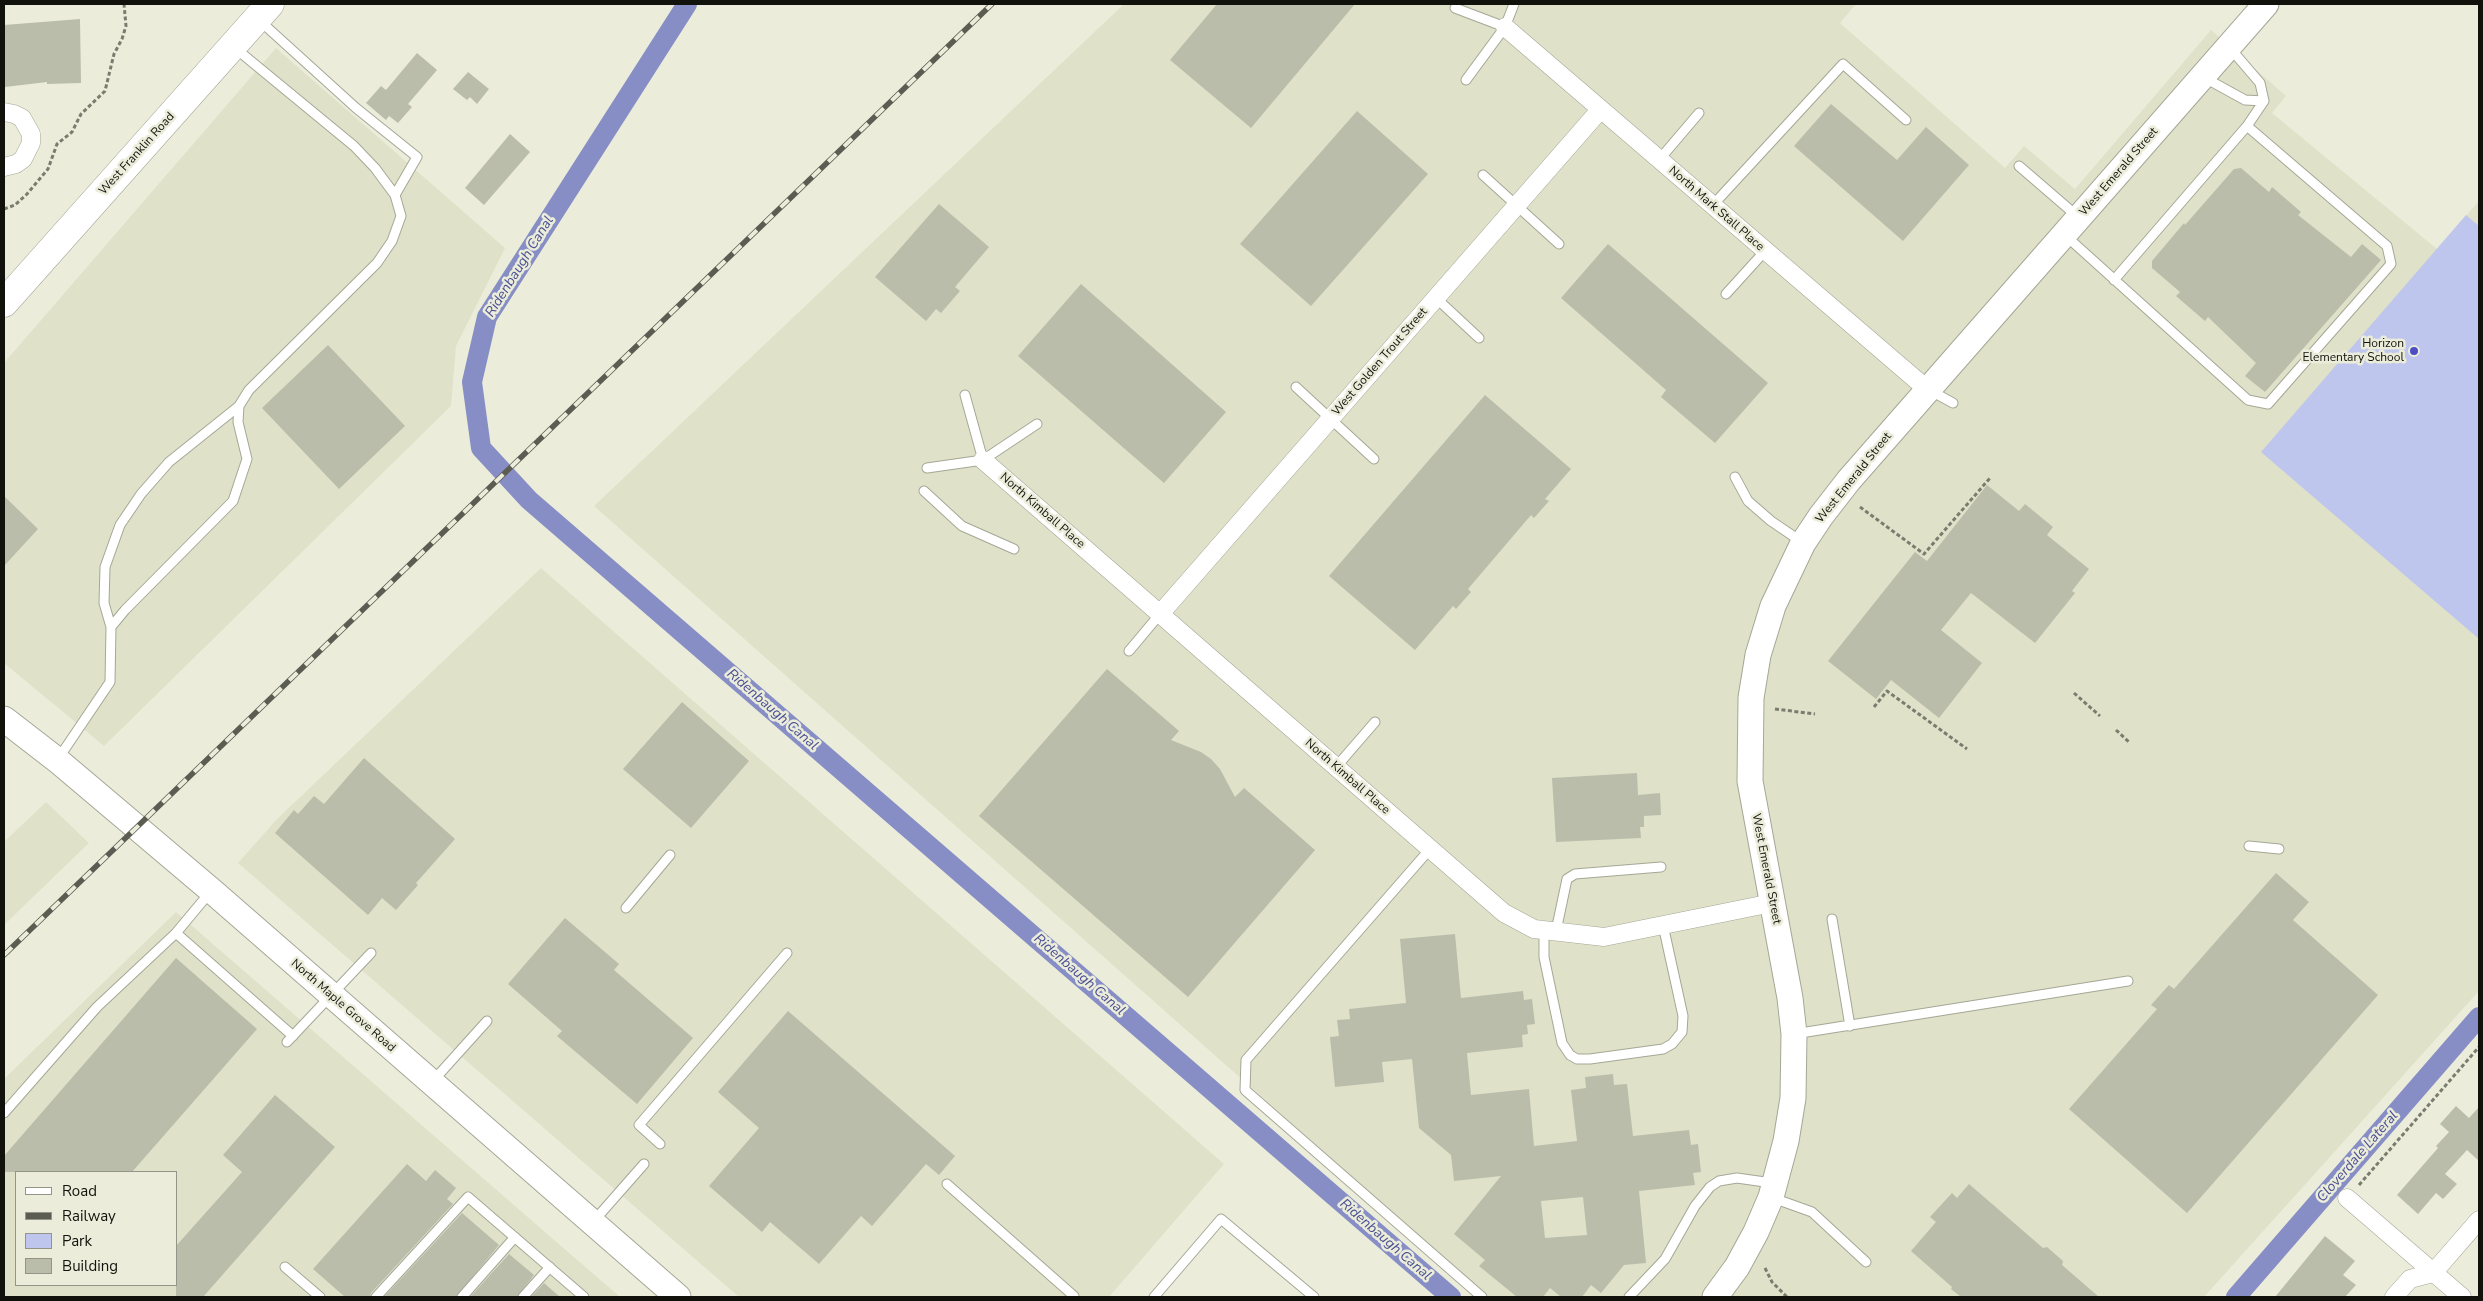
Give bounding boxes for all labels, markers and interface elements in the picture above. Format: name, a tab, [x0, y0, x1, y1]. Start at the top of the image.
street label: West Franklin Road	[96, 110, 178, 198]
street label: West Emerald Street	[2077, 125, 2161, 219]
street label: North Mark Stall Place	[1665, 164, 1767, 254]
water label: Ridenbaugh Canal	[482, 214, 558, 320]
street label: West Golden Trout Street	[1329, 305, 1431, 419]
place label: Horizon Elementary School	[2303, 337, 2404, 365]
marker: Horizon Elementary School	[2408, 345, 2420, 357]
street label: West Emerald Street	[1813, 430, 1895, 526]
street label: North Kimball Place	[997, 470, 1087, 552]
water label: Ridenbaugh Canal	[723, 666, 821, 754]
street label: North Kimball Place	[1302, 736, 1392, 818]
street label: West Emerald Street	[1748, 812, 1784, 926]
water label: Ridenbaugh Canal	[1030, 931, 1128, 1019]
street label: North Maple Grove Road	[288, 957, 398, 1055]
water label: Cloverdale Lateral	[2314, 1108, 2402, 1206]
legend	[15, 1171, 178, 1286]
text: Road	[62, 1181, 97, 1201]
water label: Ridenbaugh Canal	[1336, 1196, 1434, 1284]
text: Railway	[62, 1206, 116, 1226]
text: Park	[62, 1231, 92, 1251]
text: Building	[62, 1256, 118, 1276]

